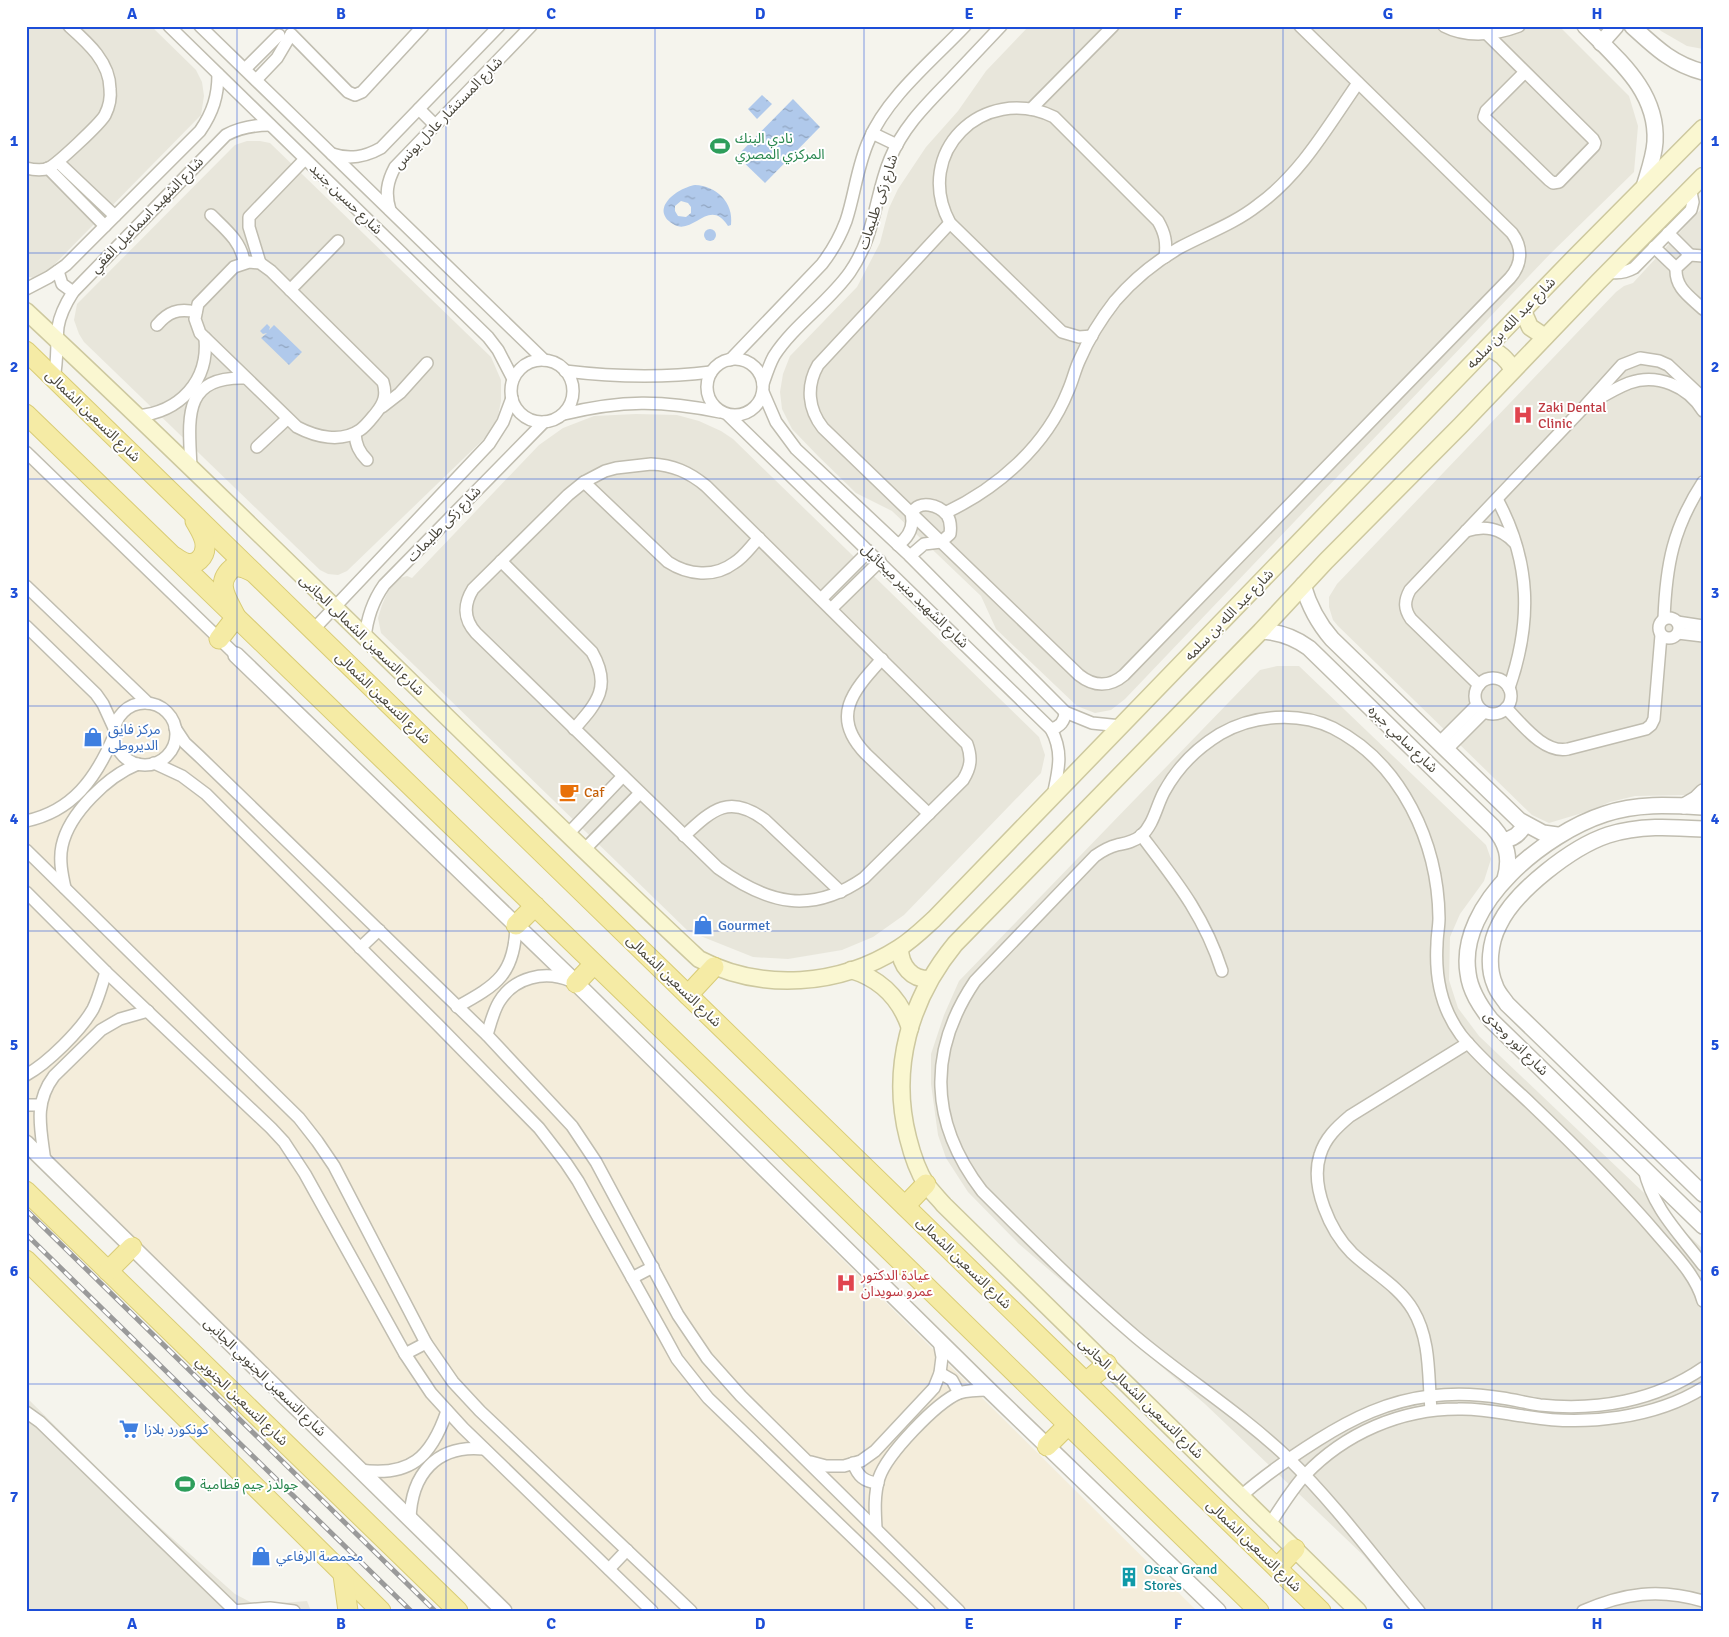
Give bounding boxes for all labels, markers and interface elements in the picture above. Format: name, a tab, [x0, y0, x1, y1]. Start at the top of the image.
text: A	[127, 4, 138, 24]
text: B	[336, 4, 346, 24]
text: C	[546, 4, 556, 24]
text: D	[755, 4, 766, 24]
text: E	[964, 4, 974, 24]
text: F	[1174, 4, 1183, 24]
text: G	[1383, 4, 1393, 24]
text: H	[1592, 4, 1602, 24]
street label: شارع المستشار عادل يونس	[390, 53, 508, 174]
place label: نادي البنك المركزي المصري	[735, 130, 825, 165]
text: 1	[10, 131, 19, 151]
text: 1	[1711, 131, 1720, 151]
sports icon: نادي البنك المركزي المصري	[709, 135, 731, 157]
street label: شارع زكى طليمات	[855, 152, 903, 252]
street label: شارع الشهيد اسماعيل الفقي	[87, 153, 209, 278]
street label: شارع حسين جنيد	[305, 160, 386, 239]
street label: شارع عبد الله بن سلمه	[1463, 274, 1561, 374]
text: 2	[10, 357, 18, 377]
text: 2	[1711, 357, 1719, 377]
street label: شارع التسعين الشمالى	[41, 366, 144, 467]
place label: Zaki Dental Clinic	[1538, 399, 1606, 432]
hospital icon: Zaki Dental Clinic	[1512, 404, 1534, 426]
street label: شارع زكى طليمات	[403, 482, 486, 567]
street label: شارع الشهيد منير ميخائيل	[856, 540, 972, 653]
street label: شارع عبد الله بن سلمه	[1181, 566, 1279, 666]
street label: شارع التسعين الشمالى الجانبى	[296, 571, 428, 699]
text: 3	[10, 583, 18, 603]
text: 3	[1711, 583, 1719, 603]
street label: شارع التسعين الشمالى	[332, 648, 434, 748]
street label: شارع سامي جبره	[1363, 702, 1441, 778]
place label: مركز فايق الديروطى	[108, 721, 161, 754]
shop icon: مركز فايق الديروطى	[82, 726, 104, 748]
cafe icon: Caf	[558, 781, 580, 803]
place label: Caf	[584, 784, 605, 801]
text: 4	[10, 809, 19, 829]
text: 4	[1711, 809, 1720, 829]
shop icon: Gourmet	[692, 914, 714, 936]
place label: Gourmet	[718, 917, 770, 934]
street label: شارع التسعين الشمالى	[622, 931, 725, 1032]
street label: شارع انور وجدى	[1479, 1007, 1552, 1080]
text: 5	[10, 1035, 18, 1055]
text: 5	[1711, 1035, 1719, 1055]
street label: شارع التسعين الشمالى	[912, 1213, 1015, 1314]
text: 6	[10, 1261, 19, 1281]
text: 6	[1711, 1261, 1720, 1281]
place label: عيادة الدكتور عمرو سويدان	[860, 1267, 933, 1300]
hospital icon: عيادة الدكتور عمرو سويدان	[835, 1272, 857, 1294]
street label: شارع التسعين الجنوبي الجانبى	[200, 1314, 330, 1440]
street label: شارع التسعين الشمالى الجانبى	[1074, 1334, 1207, 1464]
street label: شارع التسعين الجنوبي	[192, 1353, 292, 1449]
supermarket icon: كونكورد بلازا	[118, 1418, 140, 1440]
place label: كونكورد بلازا	[144, 1421, 209, 1438]
sports icon: جولدز جيم قطامية	[174, 1473, 196, 1495]
place label: جولدز جيم قطامية	[200, 1476, 298, 1495]
text: 7	[10, 1487, 19, 1507]
text: 7	[1711, 1487, 1720, 1507]
street label: شارع التسعين الشمالى	[1202, 1496, 1305, 1597]
shop icon: محمصة الرفاعي	[250, 1545, 272, 1567]
place label: محمصة الرفاعي	[276, 1548, 363, 1567]
place label: Oscar Grand Stores	[1144, 1561, 1217, 1594]
building icon: Oscar Grand Stores	[1118, 1566, 1140, 1588]
text: A	[127, 1614, 138, 1634]
text: B	[336, 1614, 346, 1634]
text: C	[546, 1614, 556, 1634]
text: D	[755, 1614, 766, 1634]
text: E	[964, 1614, 974, 1634]
text: F	[1174, 1614, 1183, 1634]
text: G	[1383, 1614, 1393, 1634]
text: H	[1592, 1614, 1602, 1634]

